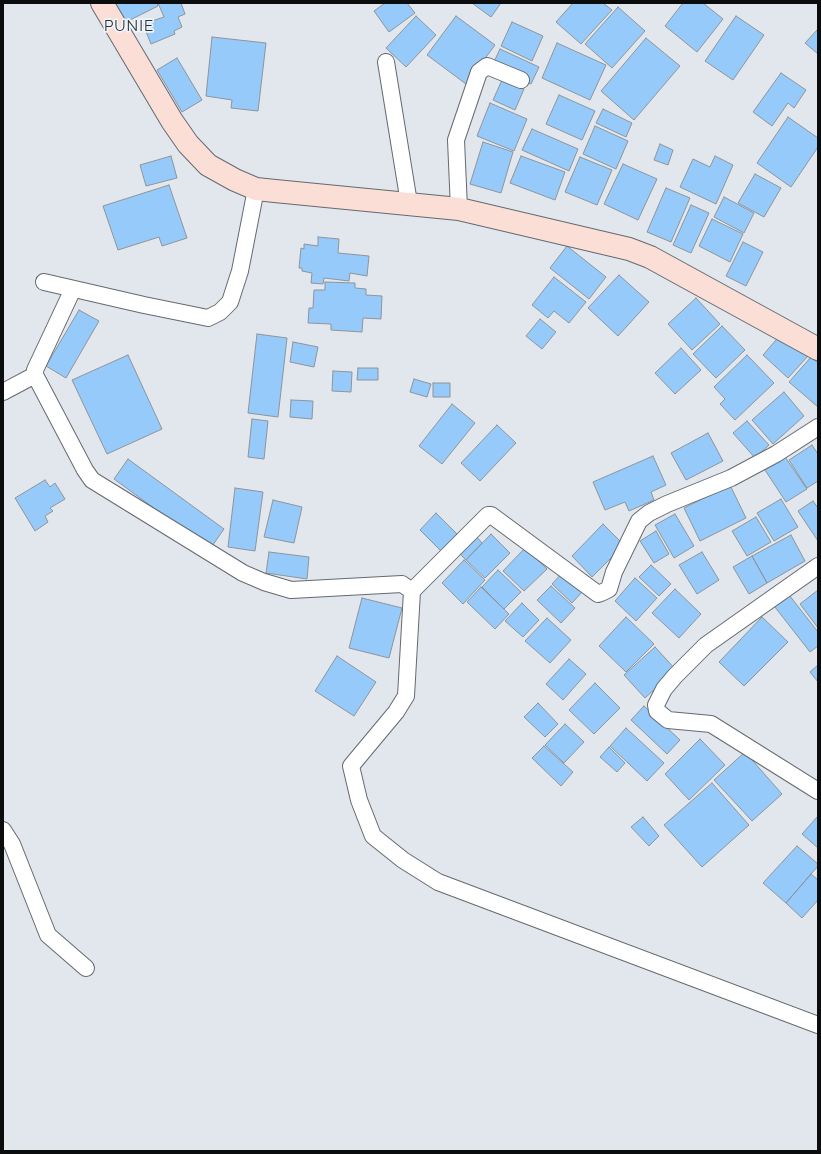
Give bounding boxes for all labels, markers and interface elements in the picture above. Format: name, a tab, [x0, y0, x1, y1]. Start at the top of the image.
district label: PUNIE	[104, 17, 154, 35]

